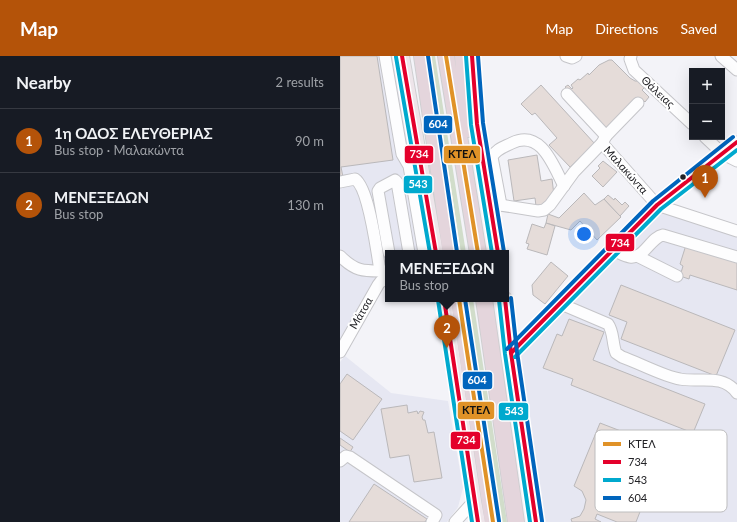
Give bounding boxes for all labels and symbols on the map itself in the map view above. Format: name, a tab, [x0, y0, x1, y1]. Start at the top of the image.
street label: Θάλειας	[639, 73, 678, 110]
line badge: 604	[423, 115, 453, 134]
text: 604	[428, 117, 448, 130]
street label: Μαλακώντα	[602, 143, 651, 197]
line badge: 734	[404, 145, 434, 164]
line badge: ΚΤΕΛ	[443, 145, 481, 164]
text: 734	[409, 147, 429, 160]
text: ΚΤΕΛ	[448, 147, 476, 160]
pin: 1	[692, 165, 718, 198]
unlabelled marker	[678, 172, 688, 182]
line badge: 543	[403, 175, 433, 194]
text: 543	[408, 177, 428, 190]
your location	[574, 224, 594, 244]
line badge: 734	[605, 233, 635, 252]
text: 734	[610, 236, 630, 249]
street label: Μάτσα	[346, 294, 375, 331]
pin: 2	[434, 315, 460, 348]
line badge: 604	[462, 371, 493, 390]
text: 604	[467, 373, 487, 386]
line badge: ΚΤΕΛ	[457, 401, 495, 420]
line badge: 543	[498, 402, 529, 421]
text: ΚΤΕΛ	[462, 403, 490, 416]
text: 543	[504, 404, 524, 417]
legend	[595, 430, 727, 512]
line badge: 734	[450, 431, 481, 450]
text: 734	[456, 433, 476, 446]
text: ΚΤΕΛ	[628, 437, 656, 450]
text: 734	[628, 455, 648, 468]
text: 543	[628, 473, 647, 486]
text: 604	[628, 491, 648, 504]

